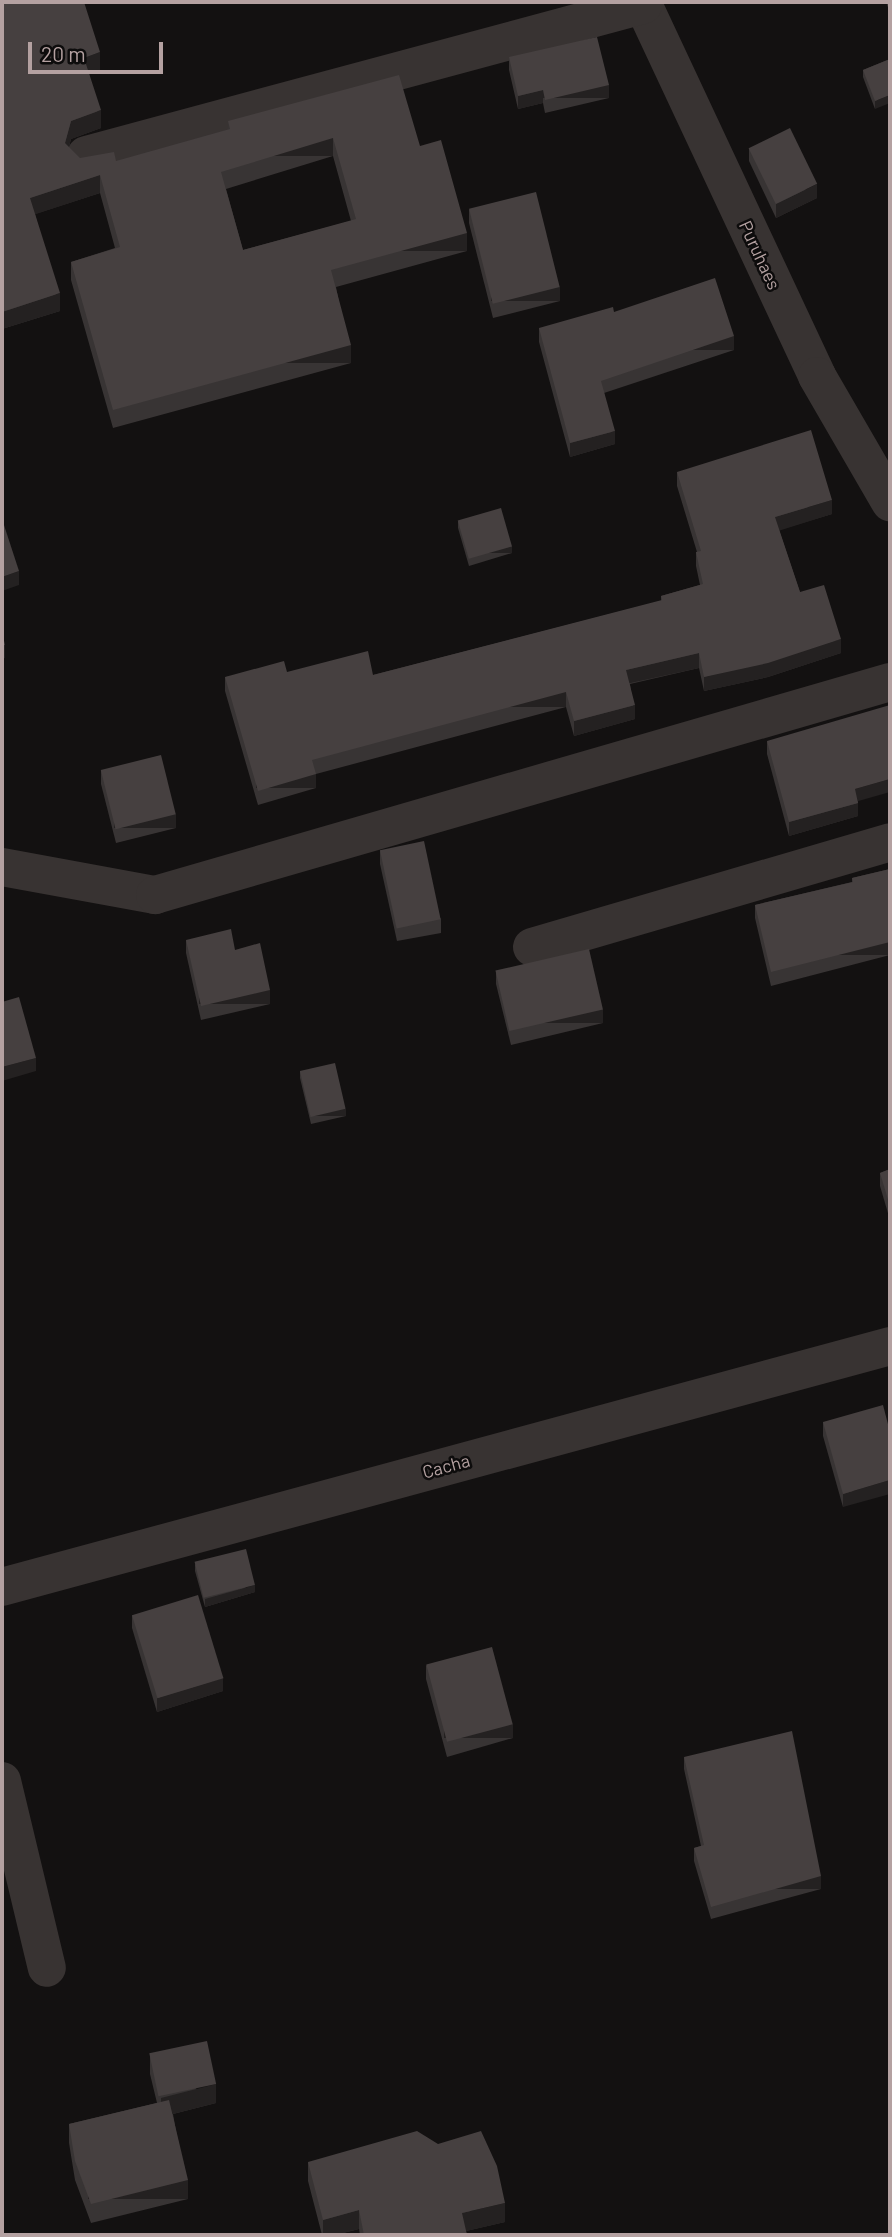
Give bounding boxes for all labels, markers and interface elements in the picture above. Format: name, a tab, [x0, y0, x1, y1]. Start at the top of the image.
scale bar	[32, 28, 166, 72]
text: 20 m	[41, 41, 86, 66]
street label: Puruhaes	[735, 217, 785, 293]
street label: Cacha	[420, 1449, 472, 1483]

